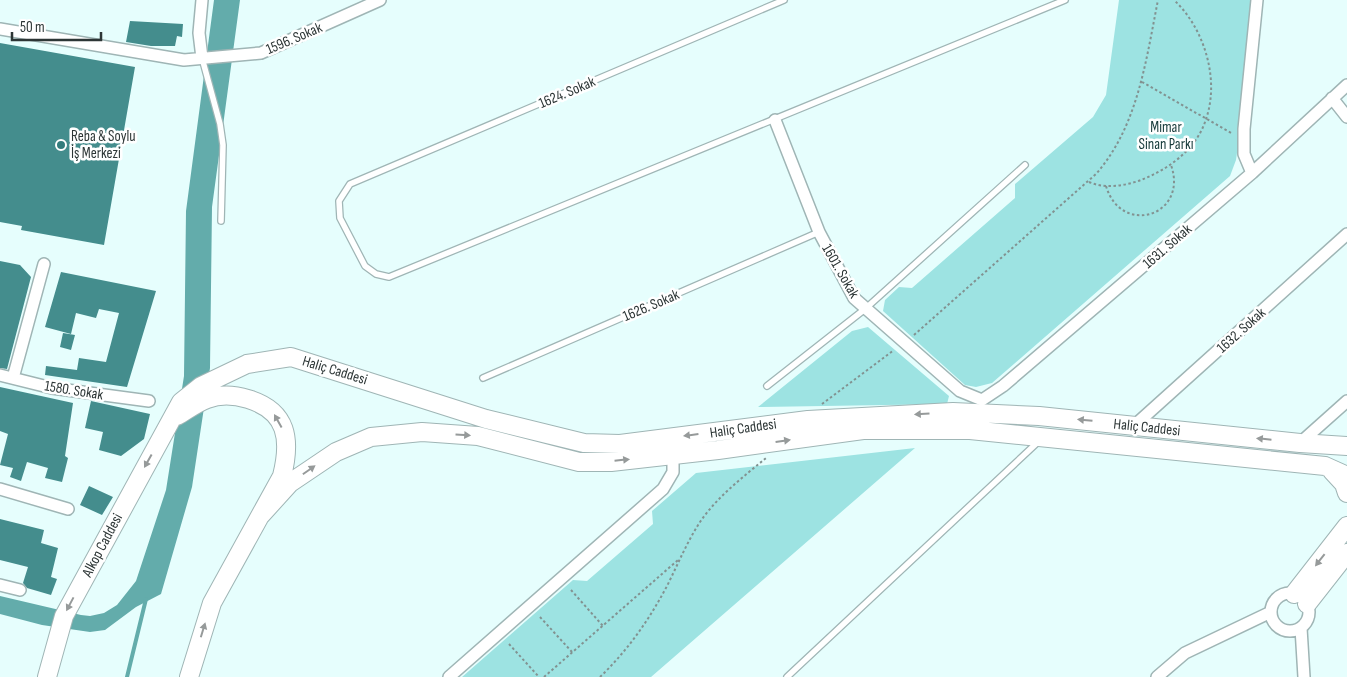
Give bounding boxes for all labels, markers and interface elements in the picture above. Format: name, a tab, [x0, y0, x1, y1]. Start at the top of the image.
scale bar	[12, 10, 101, 42]
text: 50 m	[20, 18, 45, 37]
street label: 1596. Sokak	[263, 18, 325, 59]
street label: 1624. Sokak	[536, 72, 598, 113]
park label: Mimar Sinan Parkı	[1139, 118, 1193, 154]
place label: Reba & Soylu İş Merkezi	[71, 127, 136, 163]
marker: Reba & Soylu İş Merkezi	[55, 139, 67, 151]
street label: 1631. Sokak	[1139, 220, 1196, 273]
street label: 1601. Sokak	[818, 241, 864, 302]
street label: 1626. Sokak	[620, 285, 683, 326]
street label: 1632. Sokak	[1213, 303, 1270, 357]
street label: Haliç Caddesi	[300, 352, 370, 389]
street label: 1580. Sokak	[43, 376, 105, 405]
one-way arrow	[914, 410, 930, 418]
street label: Haliç Caddesi	[708, 414, 778, 443]
one-way arrow	[274, 415, 283, 428]
street label: Haliç Caddesi	[1113, 415, 1182, 440]
one-way arrow	[1076, 416, 1092, 424]
one-way arrow	[455, 431, 471, 439]
one-way arrow	[683, 431, 699, 439]
one-way arrow	[1255, 435, 1271, 443]
one-way arrow	[776, 437, 792, 445]
one-way arrow	[144, 454, 152, 469]
one-way arrow	[614, 456, 630, 464]
one-way arrow	[302, 465, 316, 475]
street label: Alkop Caddesi	[77, 510, 127, 581]
one-way arrow	[1315, 553, 1326, 566]
one-way arrow	[66, 597, 74, 611]
one-way arrow	[200, 623, 208, 638]

